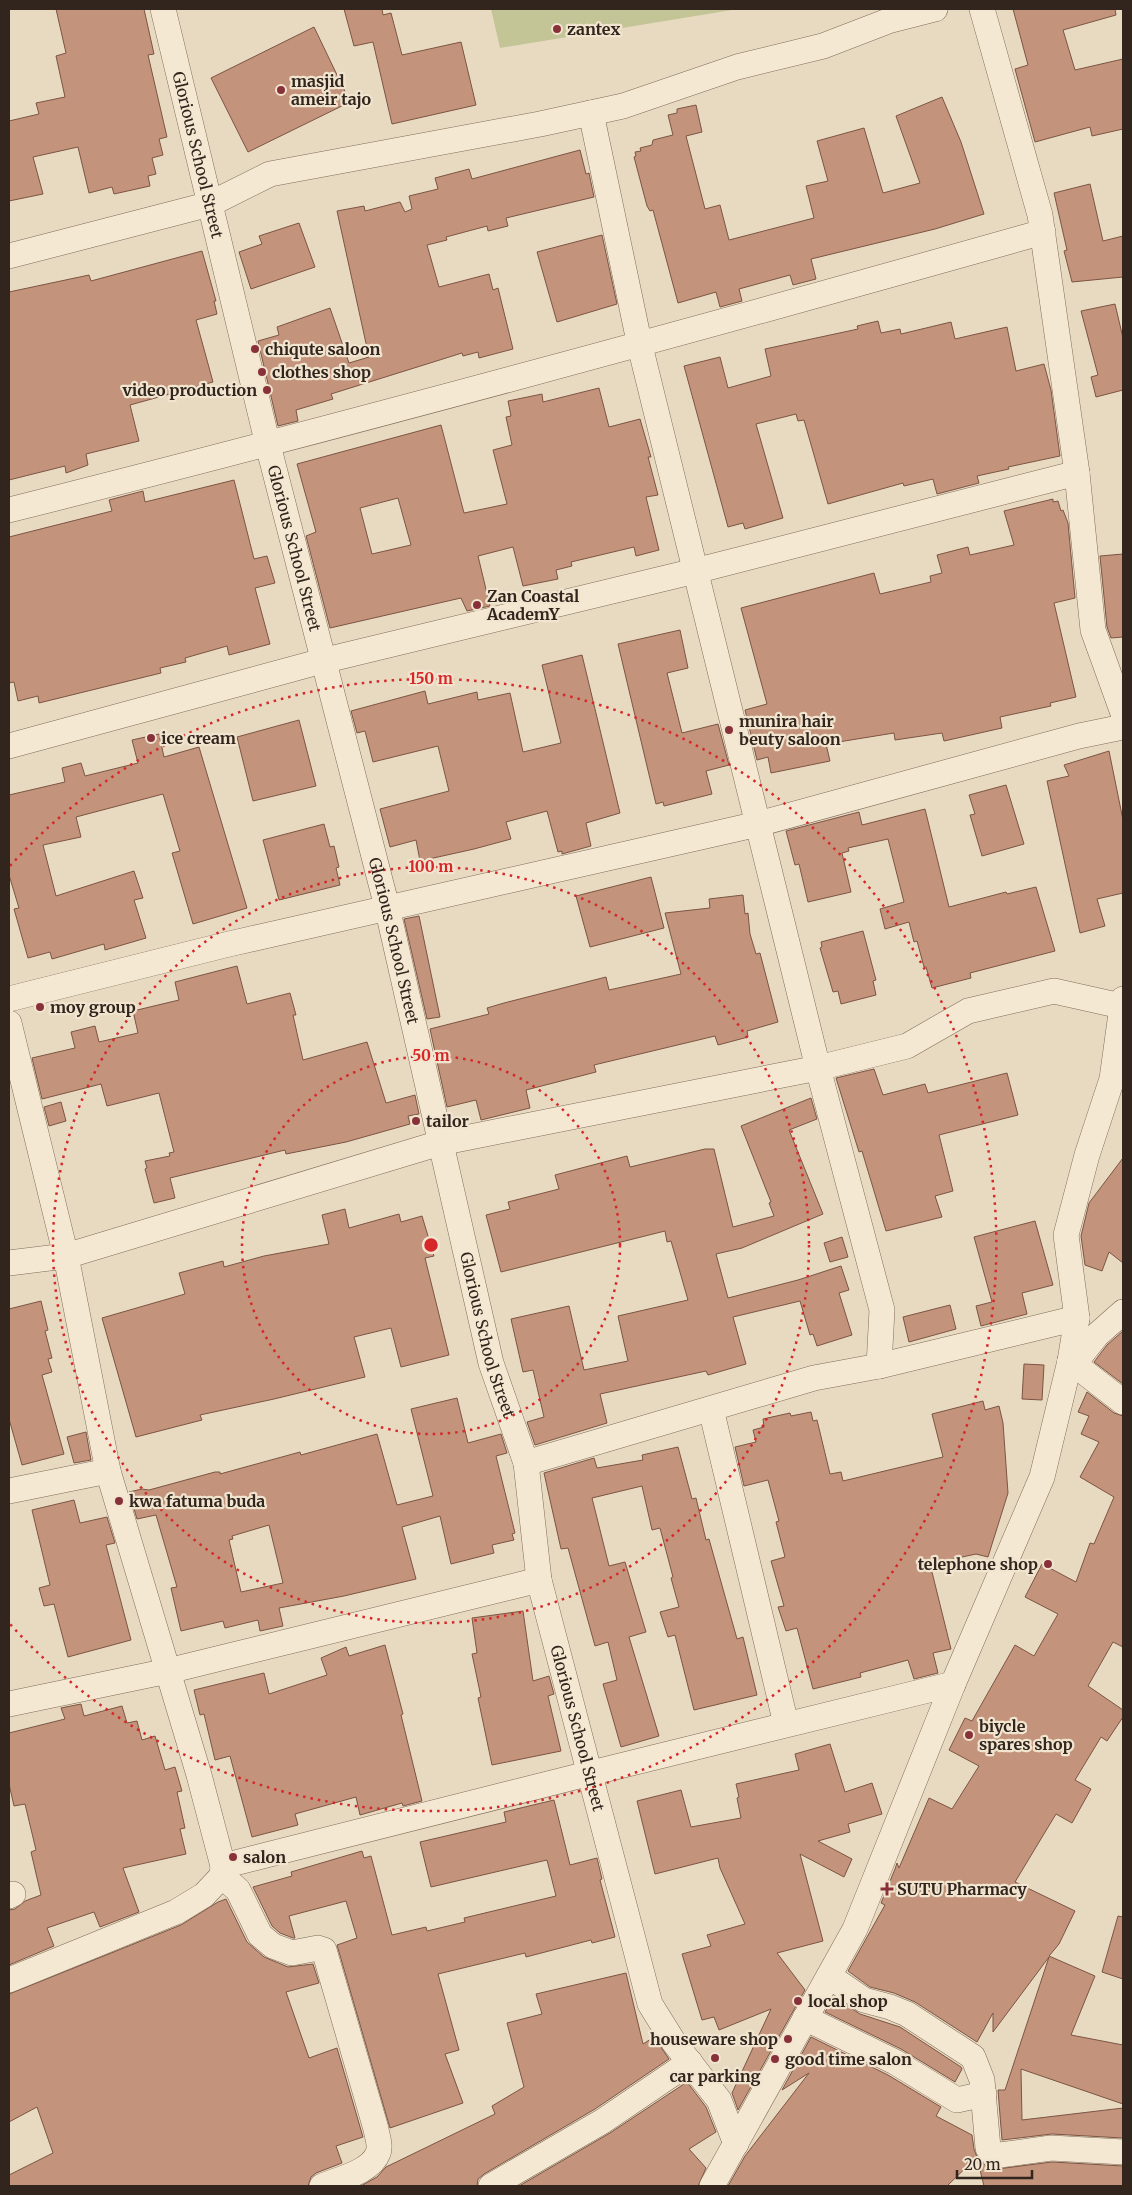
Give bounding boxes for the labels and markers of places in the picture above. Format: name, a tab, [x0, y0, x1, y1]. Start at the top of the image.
place label: zantex	[567, 19, 620, 39]
marker: zantex	[551, 23, 563, 35]
place label: masjid ameir tajo	[291, 71, 372, 109]
marker: masjid ameir tajo	[275, 84, 287, 96]
place label: chiqute saloon	[265, 339, 380, 359]
marker: chiqute saloon	[249, 343, 261, 355]
place label: clothes shop	[272, 362, 371, 382]
marker: clothes shop	[256, 366, 268, 378]
place label: video production	[121, 380, 257, 400]
marker: video production	[261, 384, 273, 396]
place label: Zan Coastal AcademY	[486, 586, 579, 624]
marker: Zan Coastal AcademY	[471, 599, 483, 611]
place label: munira hair beuty saloon	[739, 711, 841, 749]
marker: munira hair beuty saloon	[723, 724, 735, 736]
place label: ice cream	[161, 728, 236, 748]
marker: ice cream	[145, 732, 157, 744]
place label: moy group	[50, 997, 136, 1017]
marker: moy group	[34, 1001, 46, 1013]
place label: tailor	[426, 1111, 470, 1131]
marker: tailor	[410, 1115, 422, 1127]
centre of rings	[422, 1236, 440, 1254]
place label: kwa fatuma buda	[129, 1491, 265, 1511]
marker: kwa fatuma buda	[113, 1495, 125, 1507]
place label: telephone shop	[918, 1554, 1038, 1574]
marker: telephone shop	[1042, 1558, 1054, 1570]
place label: biycle spares shop	[979, 1716, 1073, 1754]
marker: biycle spares shop	[963, 1729, 975, 1741]
place label: salon	[243, 1847, 286, 1867]
marker: salon	[227, 1851, 239, 1863]
place label: SUTU Pharmacy	[897, 1879, 1027, 1899]
marker: SUTU Pharmacy	[881, 1883, 893, 1895]
place label: local shop	[808, 1991, 888, 2011]
marker: local shop	[792, 1995, 804, 2007]
place label: houseware shop	[650, 2029, 778, 2049]
marker: houseware shop	[782, 2033, 794, 2045]
place label: good time salon	[785, 2049, 912, 2069]
marker: car parking	[709, 2052, 721, 2064]
marker: good time salon	[769, 2053, 781, 2065]
place label: car parking	[669, 2066, 761, 2086]

